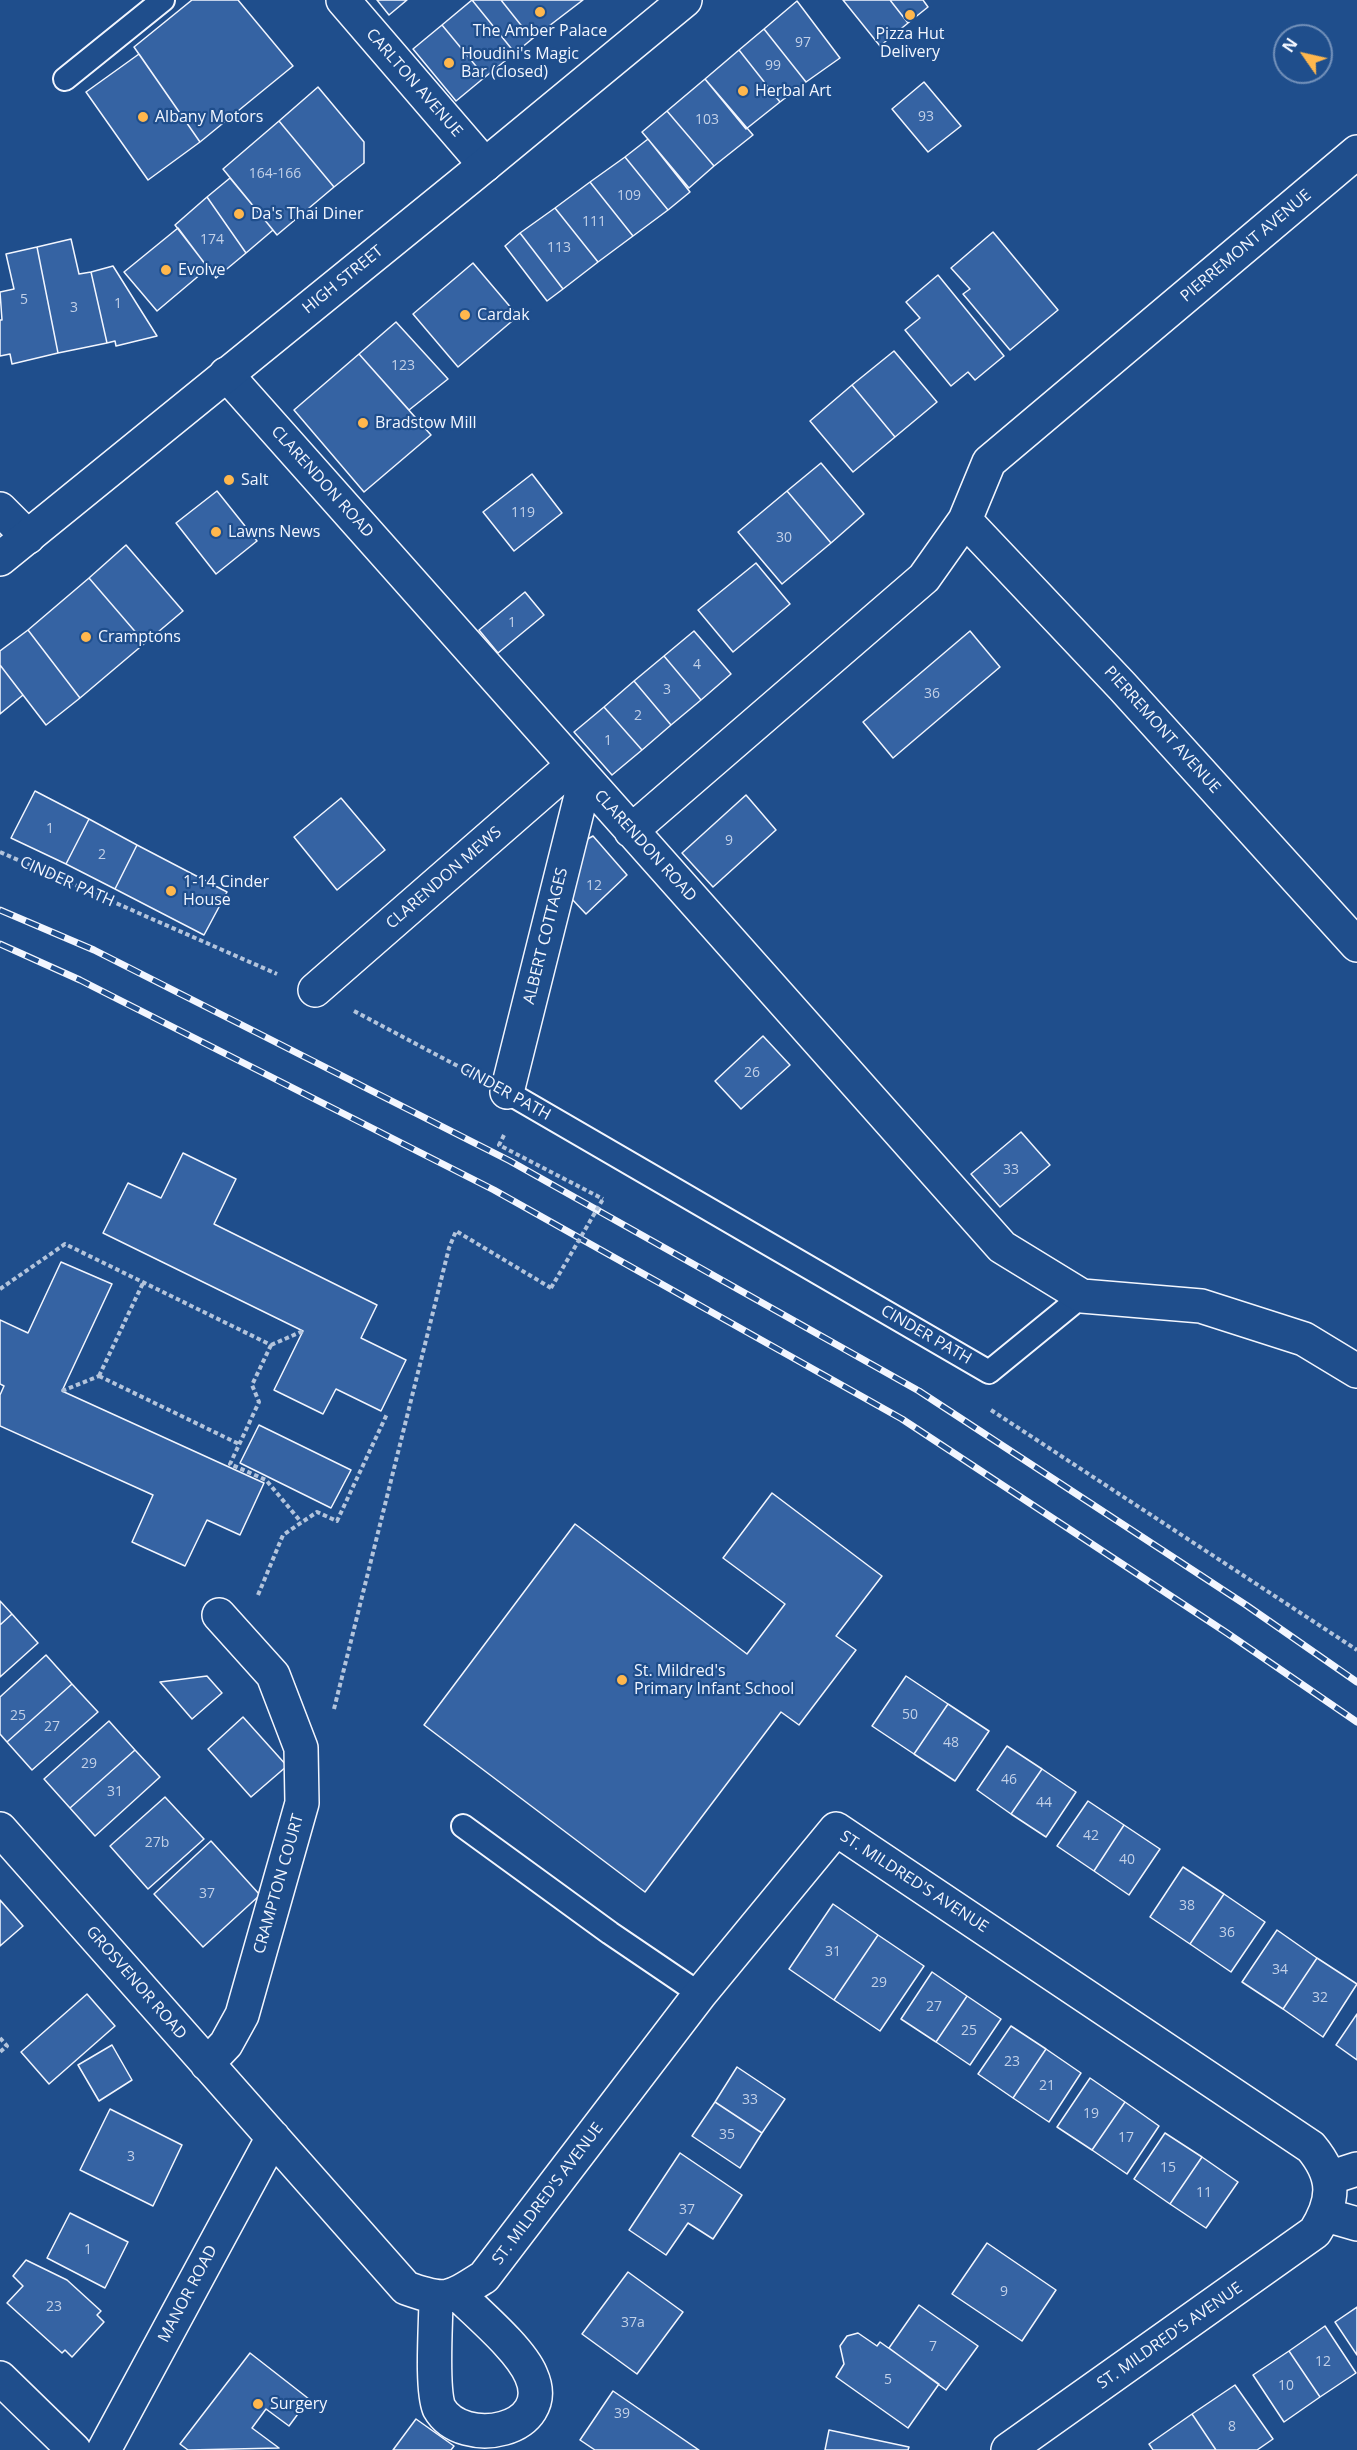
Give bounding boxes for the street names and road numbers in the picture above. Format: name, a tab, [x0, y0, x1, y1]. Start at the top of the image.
street label: CARLTON AVENUE	[362, 25, 466, 141]
street label: PIERREMONT AVENUE	[1177, 186, 1315, 306]
street label: HIGH STREET	[299, 242, 387, 318]
street label: CLARENDON ROAD	[267, 422, 377, 542]
street label: PIERREMONT AVENUE	[1100, 662, 1224, 798]
street label: CLARENDON ROAD	[590, 786, 700, 906]
street label: CLARENDON MEWS	[382, 823, 506, 933]
street label: CINDER PATH	[17, 853, 117, 911]
street label: ALBERT COTTAGES	[520, 866, 572, 1006]
street label: CINDER PATH	[456, 1059, 554, 1125]
street label: CINDER PATH	[877, 1301, 975, 1369]
street label: CRAMPTON COURT	[250, 1812, 308, 1956]
street label: ST. MILDRED'S AVENUE	[836, 1827, 992, 1937]
street label: GROSVENOR ROAD	[82, 1922, 190, 2044]
street label: ST. MILDRED'S AVENUE	[488, 2119, 608, 2269]
street label: MANOR ROAD	[154, 2242, 222, 2346]
street label: ST. MILDRED'S AVENUE	[1094, 2279, 1246, 2393]

